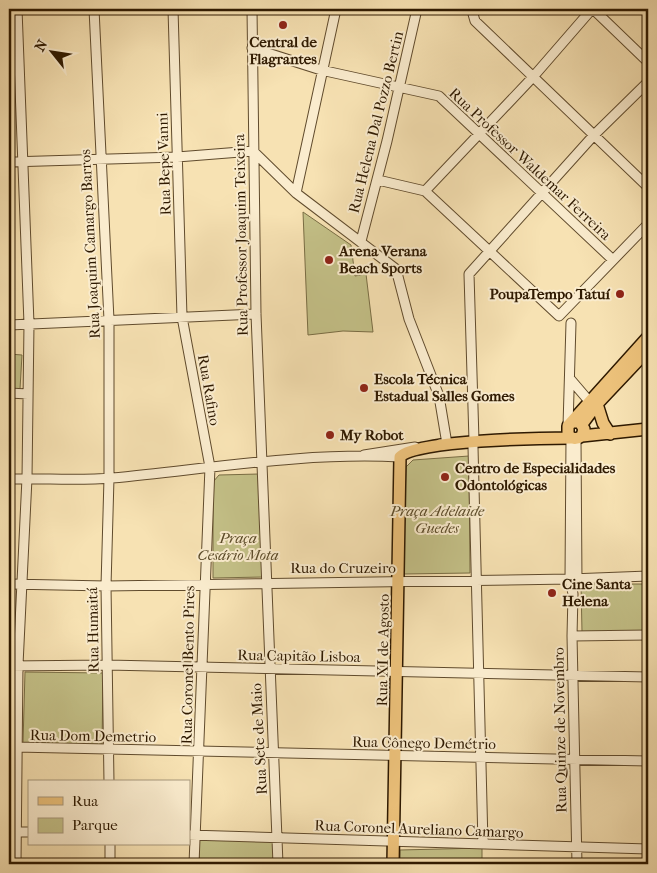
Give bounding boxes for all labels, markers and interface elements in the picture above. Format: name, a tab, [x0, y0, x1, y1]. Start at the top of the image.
marker: Central de Flagrantes	[277, 19, 289, 31]
north arrow	[28, 28, 78, 78]
street label: Rua Helena Dal Pozzo Bertin	[345, 29, 407, 215]
place label: Central de Flagrantes	[248, 33, 317, 68]
text: N	[31, 37, 51, 55]
street label: Rua Professor Waldemar Ferreira	[445, 84, 616, 245]
street label: Rua Bepe Vanni	[153, 112, 175, 216]
street label: Rua Professor Joaquim Teixeira	[230, 133, 252, 336]
street label: Rua Joaquim Camargo Barros	[76, 148, 104, 339]
place label: Arena Verana Beach Sports	[338, 242, 428, 277]
marker: Arena Verana Beach Sports	[323, 254, 335, 266]
place label: PoupaTempo Tatuí	[490, 285, 611, 303]
marker: PoupaTempo Tatuí	[614, 288, 626, 300]
street label: Rua Rafino	[194, 353, 224, 427]
place label: Escola Técnica Estadual Salles Gomes	[374, 370, 515, 405]
marker: Escola Técnica Estadual Salles Gomes	[358, 382, 370, 394]
place label: My Robot	[339, 426, 404, 444]
marker: My Robot	[324, 429, 336, 441]
place label: Centro de Especialidades Odontológicas	[455, 459, 616, 494]
marker: Centro de Especialidades Odontológicas	[439, 471, 451, 483]
park label: Praça Adelaide Guedes	[389, 502, 485, 537]
park label: Praça Cesário Mota	[198, 529, 279, 564]
street label: Rua do Cruzeiro	[290, 559, 396, 577]
place label: Cine Santa Helena	[562, 575, 632, 610]
street label: Rua Coronel Bento Pires	[178, 585, 198, 745]
street label: Rua Humaitá	[83, 586, 103, 673]
marker: Cine Santa Helena	[546, 587, 558, 599]
street label: Rua XI de Agosto	[373, 593, 393, 706]
street label: Rua Capitão Lisboa	[237, 646, 362, 666]
street label: Rua Quinze de Novembro	[550, 647, 570, 813]
street label: Rua Sete de Maio	[247, 682, 271, 795]
street label: Rua Dom Demetrio	[30, 726, 157, 746]
street label: Rua Cônego Demétrio	[352, 733, 497, 753]
legend	[28, 780, 190, 846]
text: Rua	[72, 792, 99, 810]
text: Parque	[72, 816, 118, 834]
street label: Rua Coronel Aureliano Camargo	[314, 816, 524, 842]

